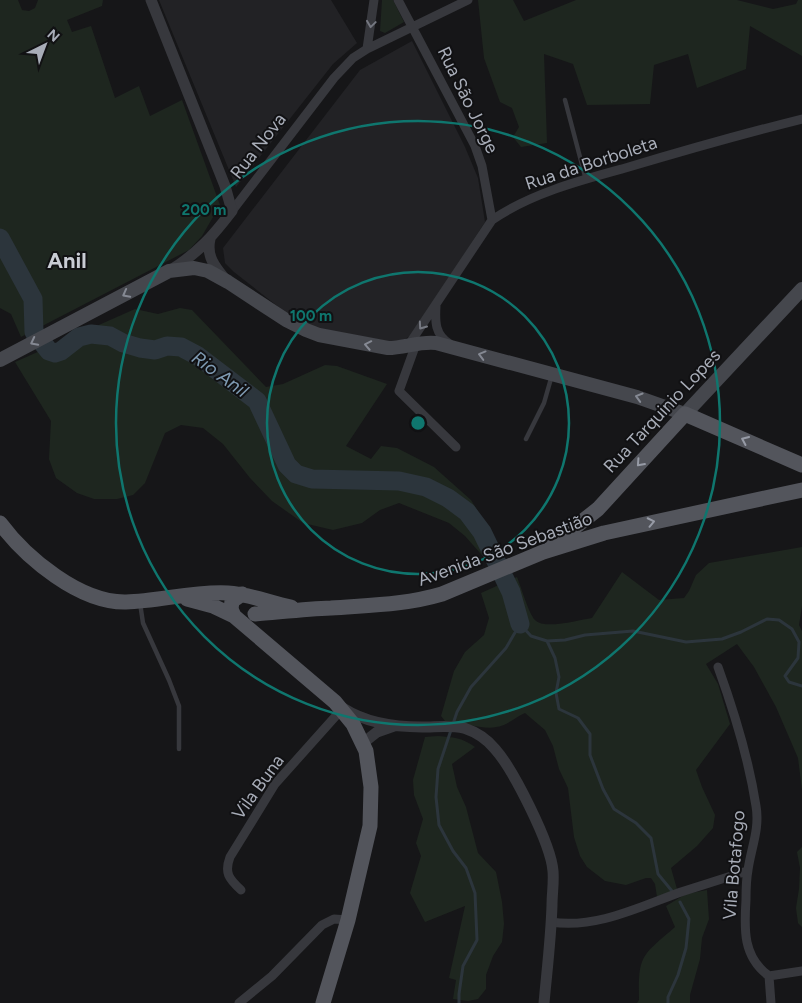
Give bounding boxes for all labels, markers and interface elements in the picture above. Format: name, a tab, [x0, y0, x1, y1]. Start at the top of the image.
north arrow	[20, 20, 70, 70]
one-way arrow	[366, 20, 376, 29]
text: N	[44, 26, 63, 46]
street label: Rua São Jorge	[433, 43, 503, 157]
street label: Rua Nova	[226, 109, 290, 183]
street label: Rua da Borboleta	[522, 131, 660, 195]
text: 200 m	[182, 201, 226, 219]
district label: Anil	[47, 247, 87, 274]
one-way arrow	[122, 288, 131, 298]
text: 100 m	[290, 307, 332, 325]
one-way arrow	[419, 320, 428, 329]
one-way arrow	[30, 336, 39, 346]
one-way arrow	[363, 340, 372, 350]
street label: Rua Tarquinio Lopes	[599, 344, 725, 478]
water label: Rio Anil	[187, 346, 253, 403]
one-way arrow	[477, 350, 486, 361]
one-way arrow	[635, 393, 643, 403]
centre of rings	[409, 414, 427, 432]
one-way arrow	[741, 436, 750, 447]
one-way arrow	[637, 457, 646, 466]
street label: Avenida São Sebastião	[415, 507, 595, 591]
one-way arrow	[647, 517, 656, 528]
street label: Vila Buna	[227, 750, 289, 824]
street label: Vila Botafogo	[718, 809, 750, 921]

